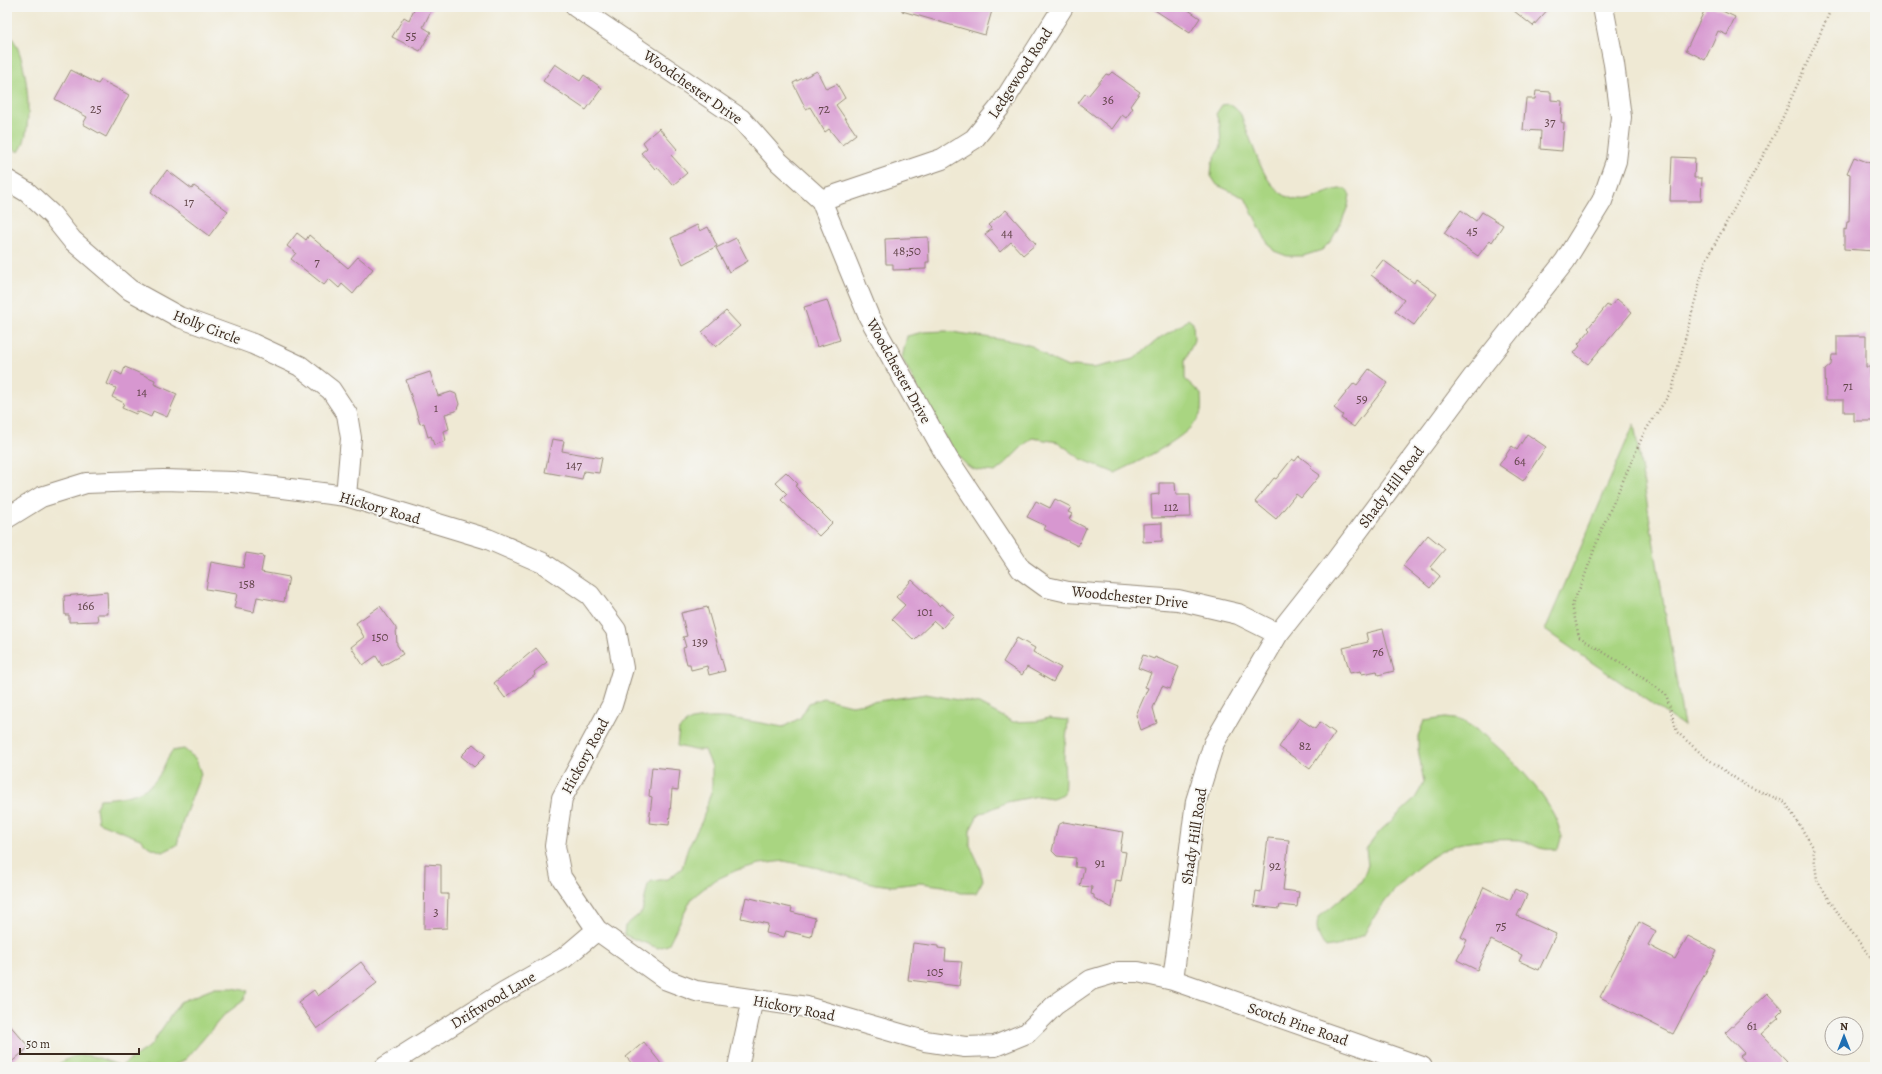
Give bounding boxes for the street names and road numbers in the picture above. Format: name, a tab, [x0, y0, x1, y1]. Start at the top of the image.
street label: Ledgewood Road	[983, 23, 1057, 122]
street label: Woodchester Drive	[639, 45, 747, 129]
street label: Holly Circle	[170, 305, 244, 349]
street label: Woodchester Drive	[861, 314, 936, 427]
street label: Shady Hill Road	[1354, 441, 1429, 532]
street label: Hickory Road	[337, 487, 424, 529]
street label: Woodchester Drive	[1070, 581, 1190, 613]
street label: Hickory Road	[557, 714, 614, 797]
street label: Shady Hill Road	[1177, 785, 1212, 886]
street label: Driftwood Lane	[447, 967, 540, 1033]
street label: Hickory Road	[751, 990, 838, 1026]
street label: Scotch Pine Road	[1245, 997, 1352, 1051]

